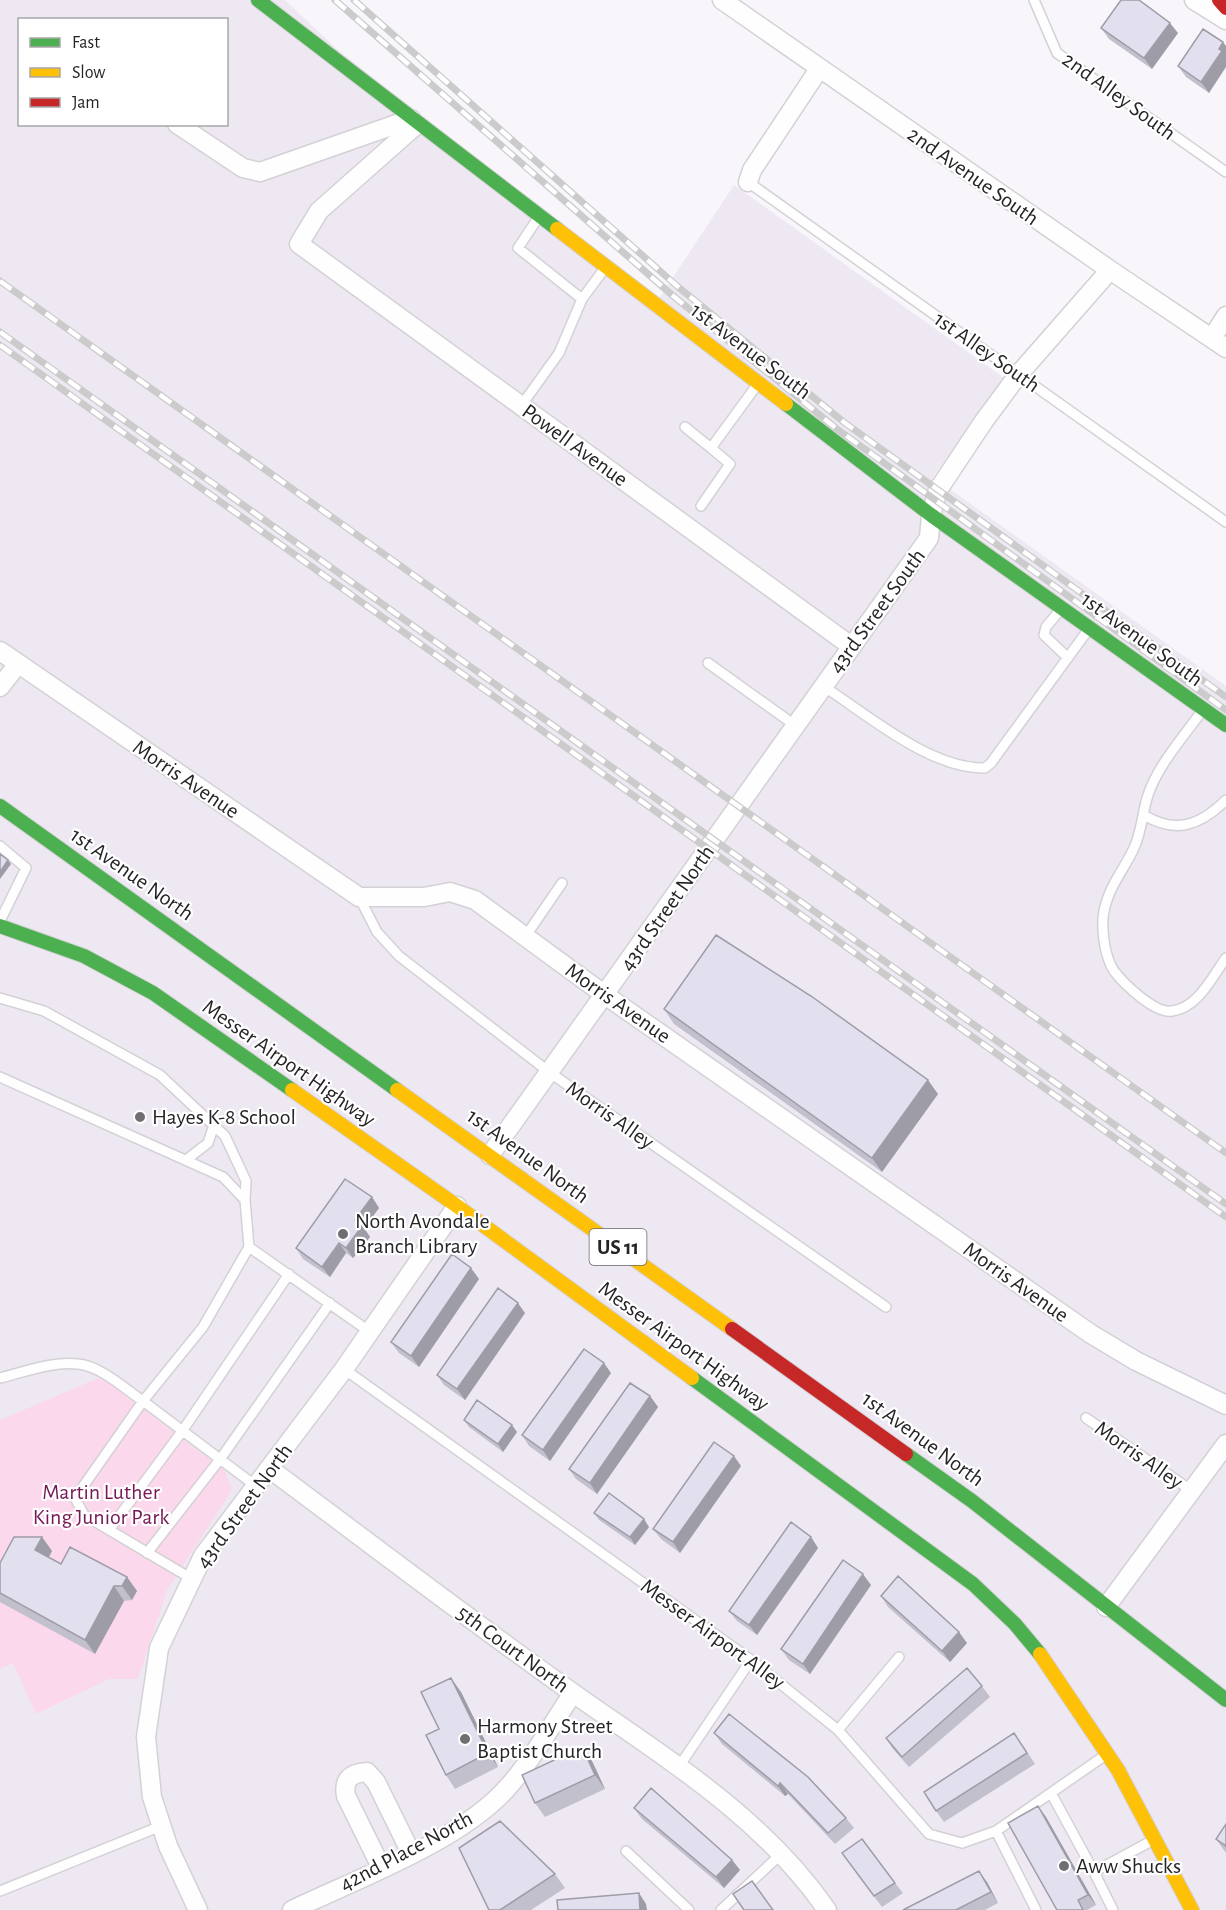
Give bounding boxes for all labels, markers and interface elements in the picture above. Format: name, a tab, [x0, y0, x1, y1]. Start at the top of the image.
legend	[18, 18, 228, 126]
text: Fast	[72, 34, 100, 52]
street label: 2nd Alley South	[1059, 48, 1179, 144]
text: Slow	[72, 64, 105, 82]
text: Jam	[72, 94, 100, 112]
street label: 2nd Avenue South	[903, 123, 1043, 229]
street label: 1st Avenue South	[687, 299, 815, 403]
street label: 1st Alley South	[930, 308, 1044, 396]
street label: Powell Avenue	[518, 400, 632, 490]
street label: 43rd Street South	[825, 545, 929, 677]
street label: 1st Avenue South	[1077, 588, 1207, 690]
street label: Morris Avenue	[129, 736, 243, 822]
street label: 1st Avenue North	[66, 823, 198, 925]
street label: 43rd Street North	[616, 841, 718, 975]
street label: Morris Avenue	[561, 959, 675, 1047]
street label: Messer Airport Highway	[199, 995, 380, 1131]
street label: Morris Alley	[562, 1077, 659, 1154]
street label: 1st Avenue North	[463, 1105, 593, 1207]
place label: Hayes K-8 School	[152, 1106, 296, 1128]
marker: Hayes K-8 School	[133, 1110, 147, 1124]
place label: North Avondale Branch Library	[355, 1210, 490, 1257]
marker: North Avondale Branch Library	[336, 1227, 350, 1241]
road number: US 11	[590, 1229, 646, 1265]
street label: Morris Avenue	[959, 1238, 1073, 1326]
street label: Messer Airport Highway	[595, 1277, 774, 1415]
street label: 1st Avenue North	[858, 1388, 988, 1490]
street label: Morris Alley	[1091, 1417, 1188, 1494]
street label: 43rd Street North	[192, 1440, 296, 1572]
park label: Martin Luther King Junior Park	[33, 1481, 169, 1528]
street label: Messer Airport Alley	[637, 1575, 790, 1694]
street label: 5th Court North	[453, 1601, 573, 1697]
place label: Harmony Street Baptist Church	[477, 1715, 613, 1762]
marker: Harmony Street Baptist Church	[458, 1732, 472, 1746]
street label: 42nd Place North	[336, 1807, 476, 1895]
place label: Aww Shucks	[1076, 1855, 1181, 1877]
marker: Aww Shucks	[1057, 1859, 1071, 1873]

